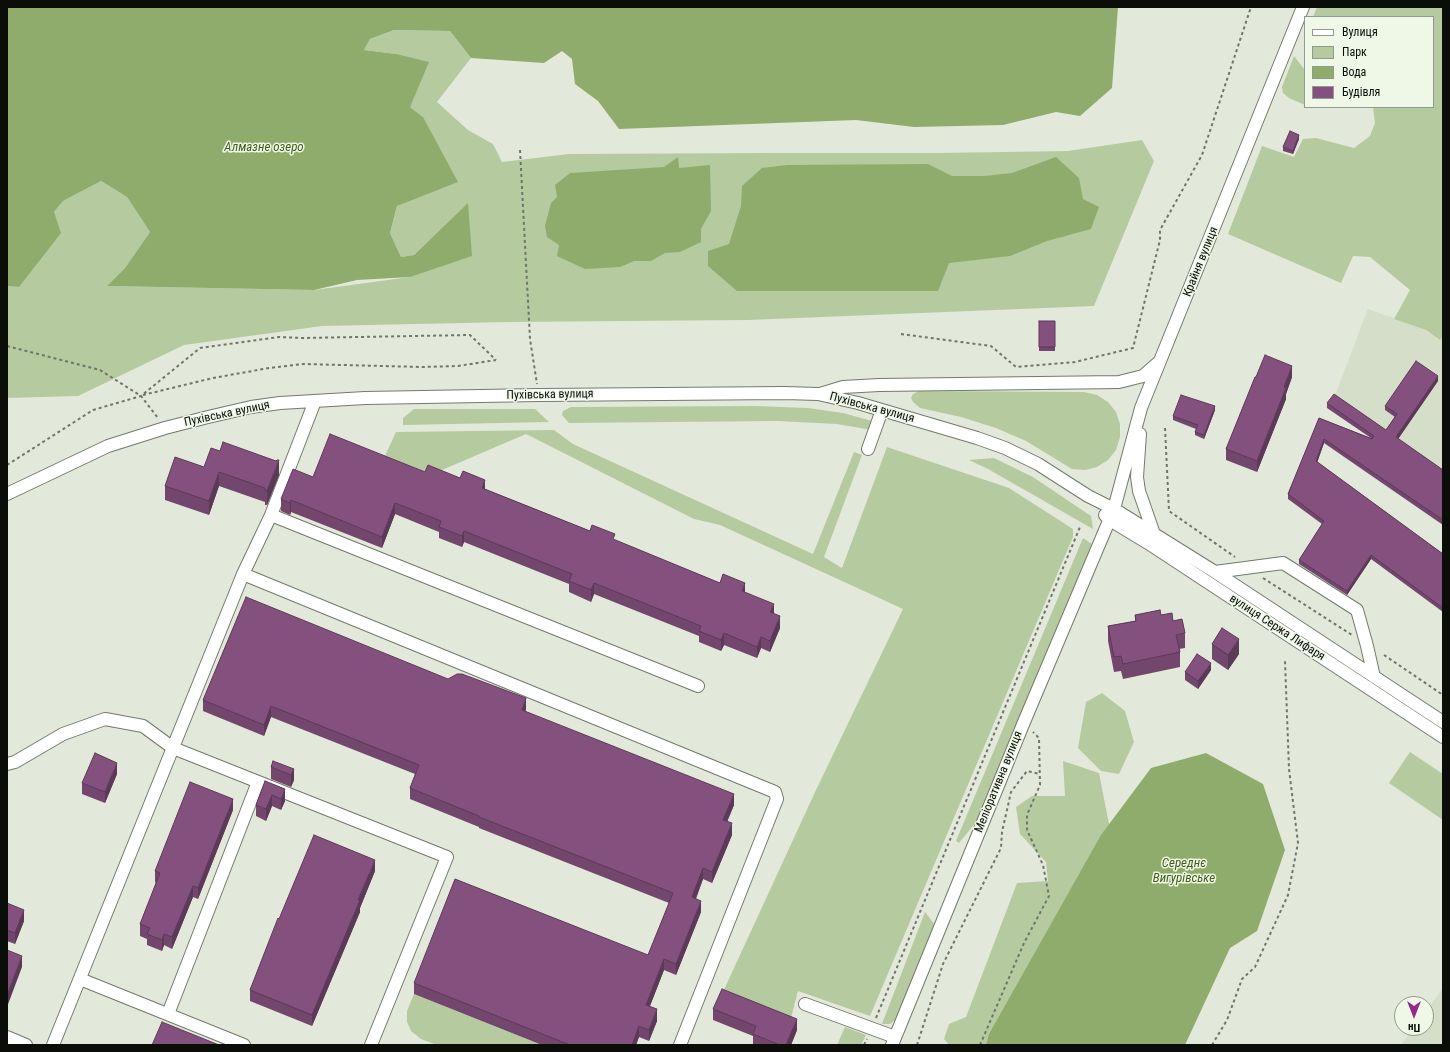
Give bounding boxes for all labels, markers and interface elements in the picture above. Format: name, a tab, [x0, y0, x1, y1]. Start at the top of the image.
legend	[1304, 16, 1434, 108]
text: Вулиця	[1342, 25, 1378, 39]
text: Парк	[1342, 45, 1367, 59]
text: Вода	[1342, 65, 1366, 79]
text: Будівля	[1342, 85, 1380, 99]
water label: Алмазне озеро	[224, 140, 304, 156]
street label: Крайня вулиця	[1180, 225, 1222, 299]
street label: Пухівська вулиця	[506, 387, 594, 403]
street label: Пухівська вулиця	[828, 390, 916, 426]
street label: Пухівська вулиця	[183, 398, 271, 430]
street label: вулиця Сержа Лифаря	[1226, 592, 1328, 664]
street label: Меліоративна вулиця	[972, 729, 1026, 835]
water label: Середнє Вигурівське	[1153, 856, 1215, 887]
north arrow	[1394, 996, 1434, 1036]
text: Пн	[1408, 1021, 1420, 1034]

